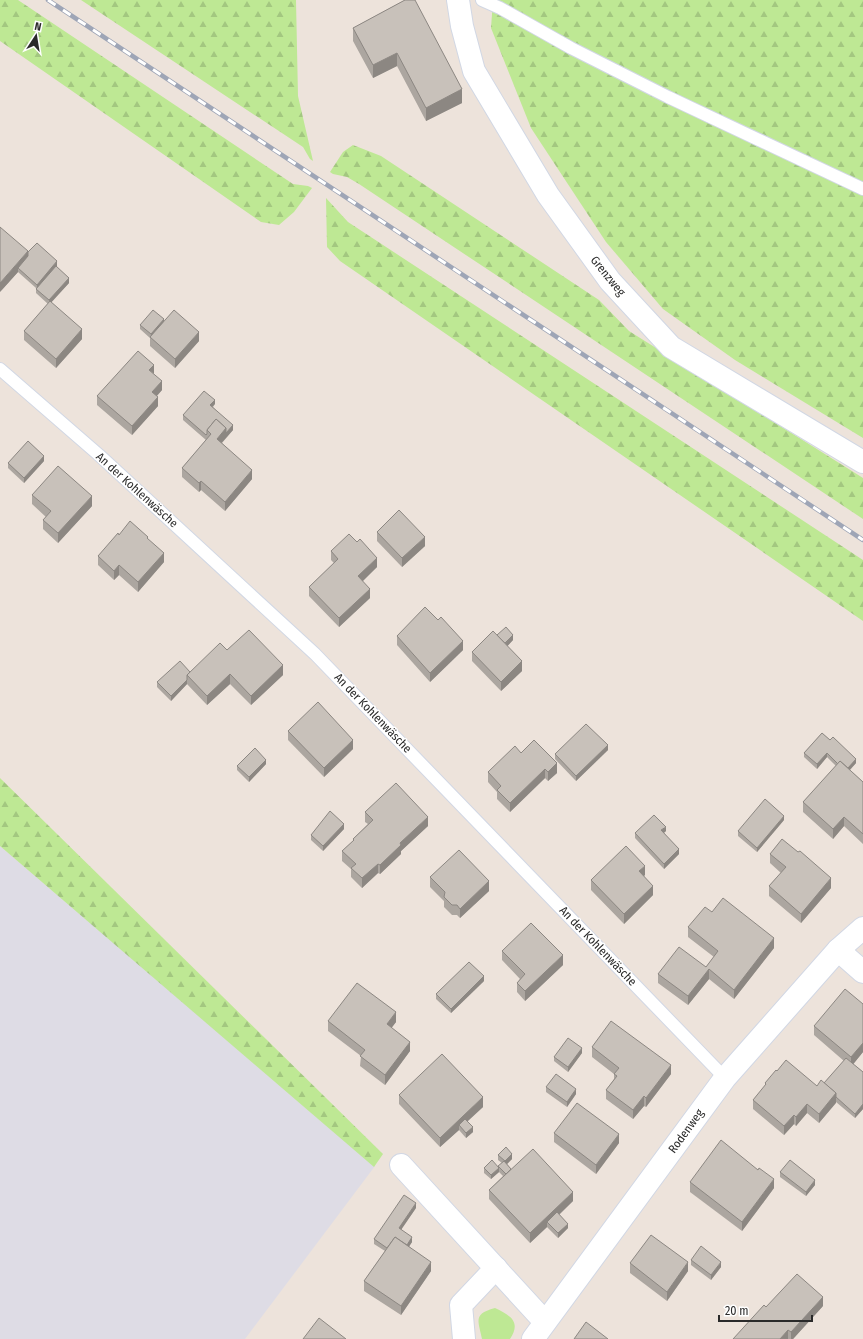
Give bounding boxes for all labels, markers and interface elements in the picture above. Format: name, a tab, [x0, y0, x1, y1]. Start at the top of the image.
north arrow	[16, 16, 56, 56]
text: N	[33, 20, 43, 34]
street label: Grenzweg	[588, 253, 628, 299]
street label: An der Kohlenwäsche	[93, 450, 181, 530]
street label: An der Kohlenwäsche	[331, 670, 415, 756]
street label: An der Kohlenwäsche	[556, 903, 640, 989]
street label: Rodenweg	[665, 1106, 707, 1156]
scale bar	[719, 1297, 812, 1323]
text: 20 m	[725, 1304, 749, 1318]

